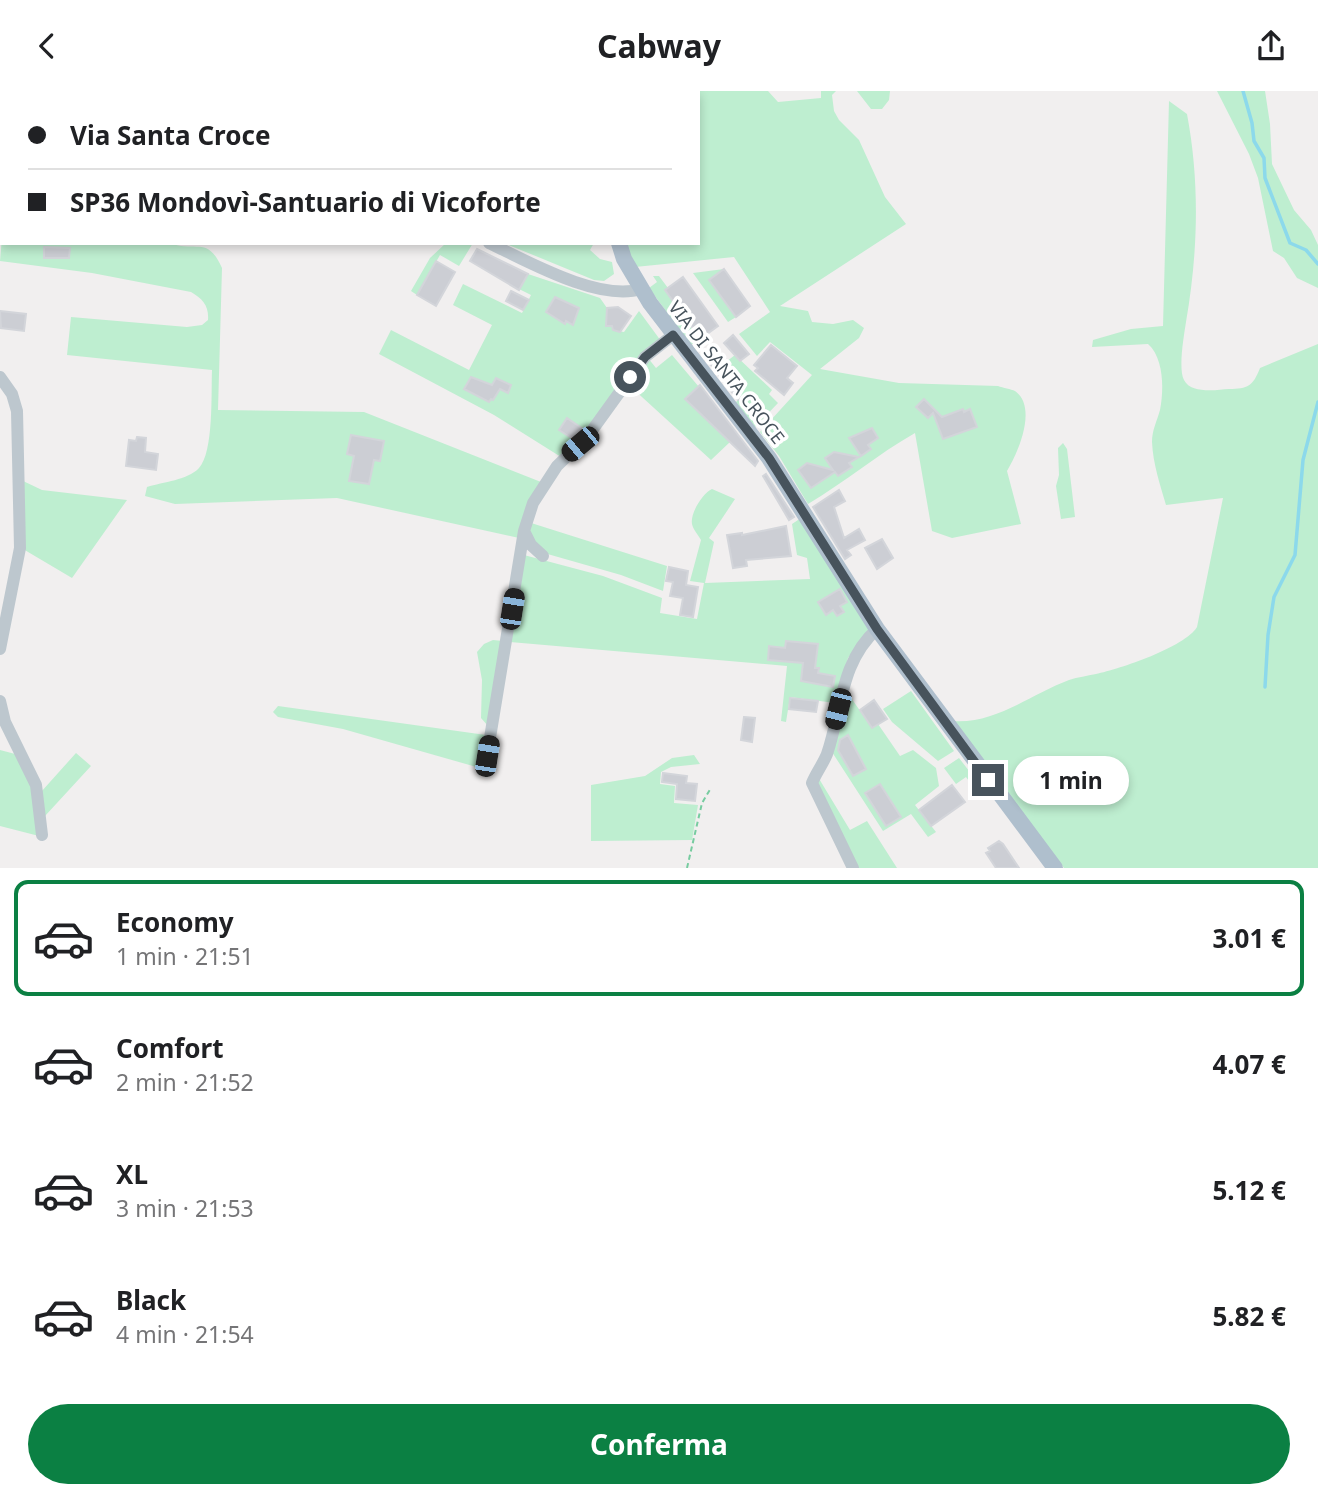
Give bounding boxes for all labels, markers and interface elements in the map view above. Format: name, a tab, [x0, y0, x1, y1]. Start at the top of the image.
text: Cabway	[597, 24, 721, 67]
icon: back	[28, 27, 66, 65]
icon: share	[1252, 27, 1290, 65]
text: Via Santa Croce	[70, 117, 270, 153]
text: SP36 Mondovì-Santuario di Vicoforte	[70, 184, 541, 220]
street label: VIA DI SANTA CROCE	[664, 296, 790, 448]
route start	[614, 361, 646, 393]
car	[558, 422, 603, 466]
car	[499, 587, 526, 631]
car	[823, 686, 854, 732]
car	[474, 734, 501, 778]
callout: 1 min	[1012, 755, 1128, 805]
route end	[972, 764, 1004, 796]
text: 1 min	[1039, 764, 1103, 796]
text: Economy	[116, 904, 234, 940]
icon: car	[32, 907, 95, 970]
text: 3.01 €	[1212, 920, 1286, 956]
text: 1 min · 21:51	[116, 940, 254, 972]
text: Comfort	[116, 1030, 224, 1066]
icon: car	[32, 1033, 95, 1096]
text: 4.07 €	[1212, 1046, 1286, 1082]
text: 2 min · 21:52	[116, 1066, 254, 1098]
text: XL	[116, 1156, 148, 1192]
icon: car	[32, 1159, 95, 1222]
text: 5.12 €	[1212, 1172, 1286, 1208]
text: 3 min · 21:53	[116, 1192, 254, 1224]
text: Black	[116, 1282, 186, 1318]
icon: car	[32, 1285, 95, 1348]
text: 5.82 €	[1212, 1298, 1286, 1334]
text: 4 min · 21:54	[116, 1318, 254, 1350]
button: Conferma	[28, 1404, 1290, 1484]

